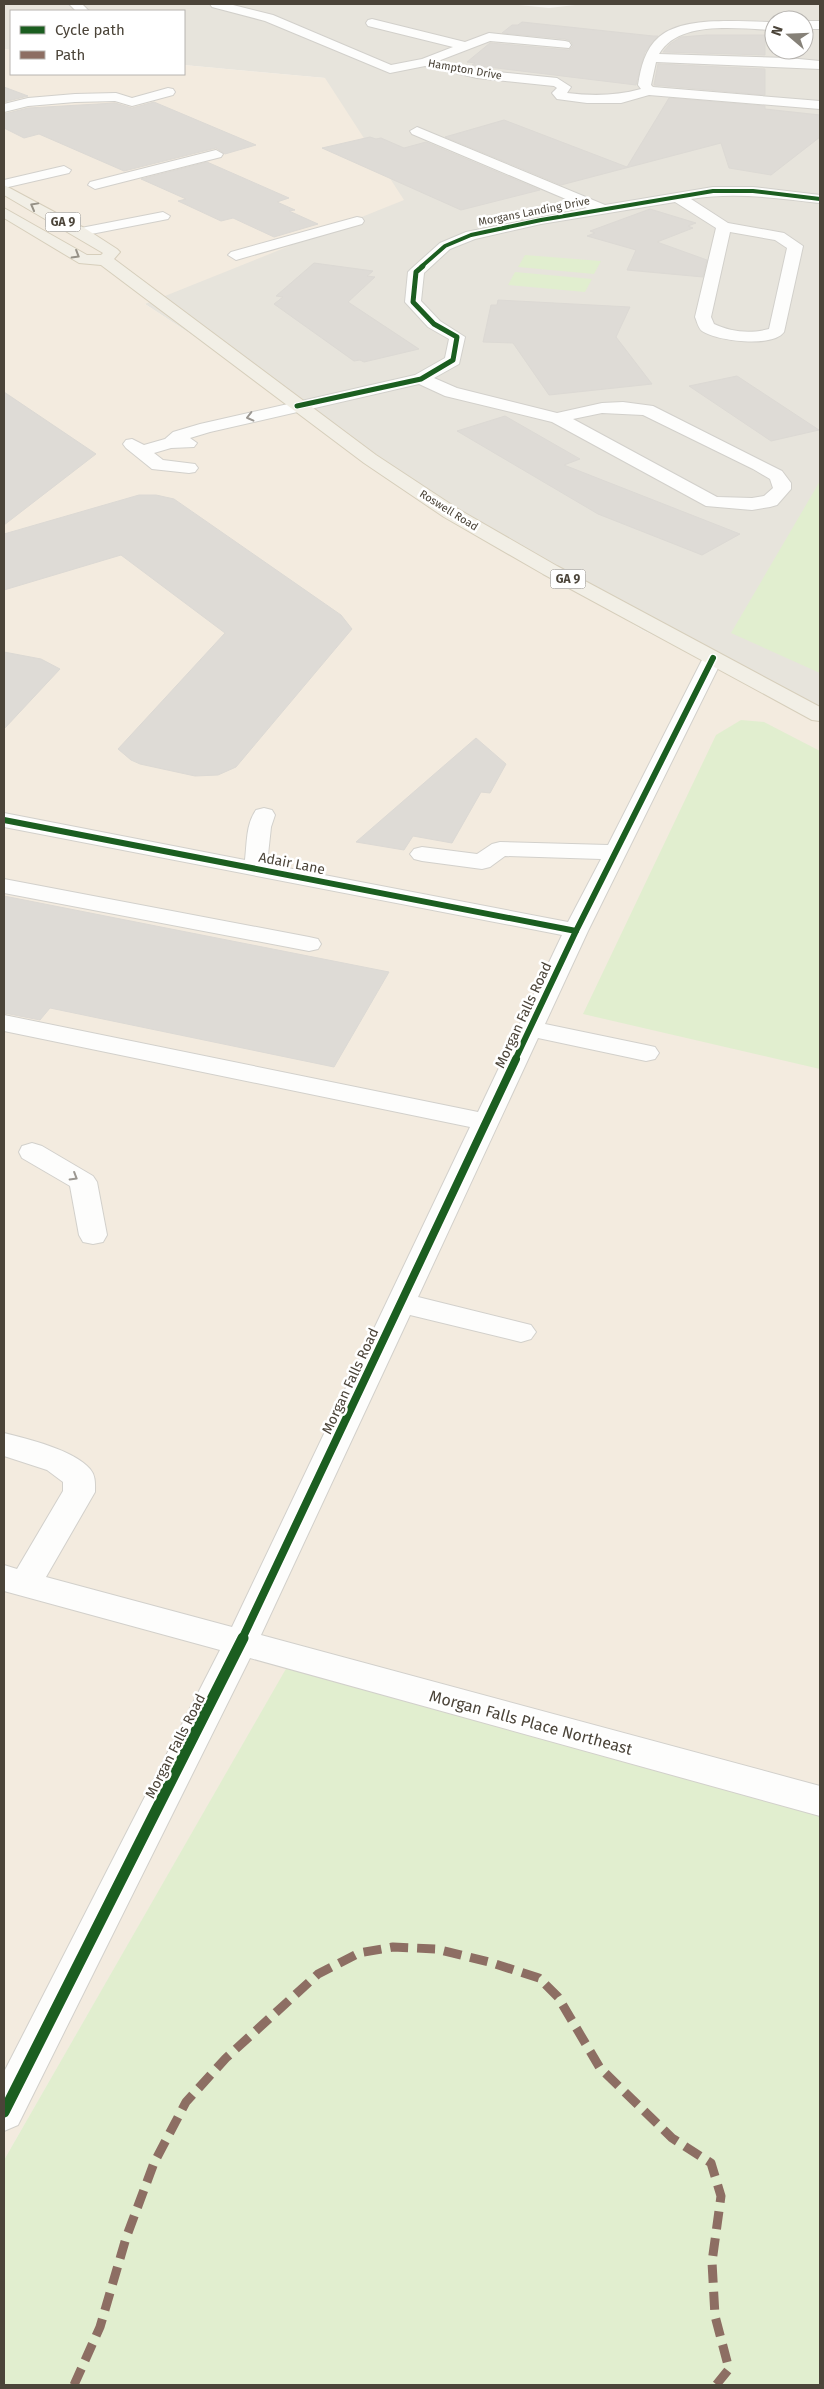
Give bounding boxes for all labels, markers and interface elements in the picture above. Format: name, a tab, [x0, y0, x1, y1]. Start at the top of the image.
legend	[10, 10, 185, 75]
north arrow	[764, 10, 814, 60]
text: Cycle path	[55, 21, 125, 39]
text: N	[768, 24, 787, 38]
text: Path	[55, 46, 85, 64]
street label: Hampton Drive	[427, 57, 503, 82]
street label: Morgans Landing Drive	[477, 194, 591, 229]
one-way arrow	[30, 202, 39, 212]
road number: GA 9	[46, 212, 80, 232]
one-way arrow	[70, 249, 79, 259]
one-way arrow	[245, 411, 254, 422]
street label: Roswell Road	[417, 487, 480, 534]
road number: GA 9	[550, 570, 586, 588]
street label: Adair Lane	[257, 849, 327, 878]
street label: Morgan Falls Road	[491, 959, 555, 1071]
one-way arrow	[69, 1171, 78, 1181]
street label: Morgan Falls Road	[318, 1325, 382, 1437]
street label: Morgan Falls Place Northeast	[427, 1686, 635, 1759]
street label: Morgan Falls Road	[142, 1691, 209, 1801]

